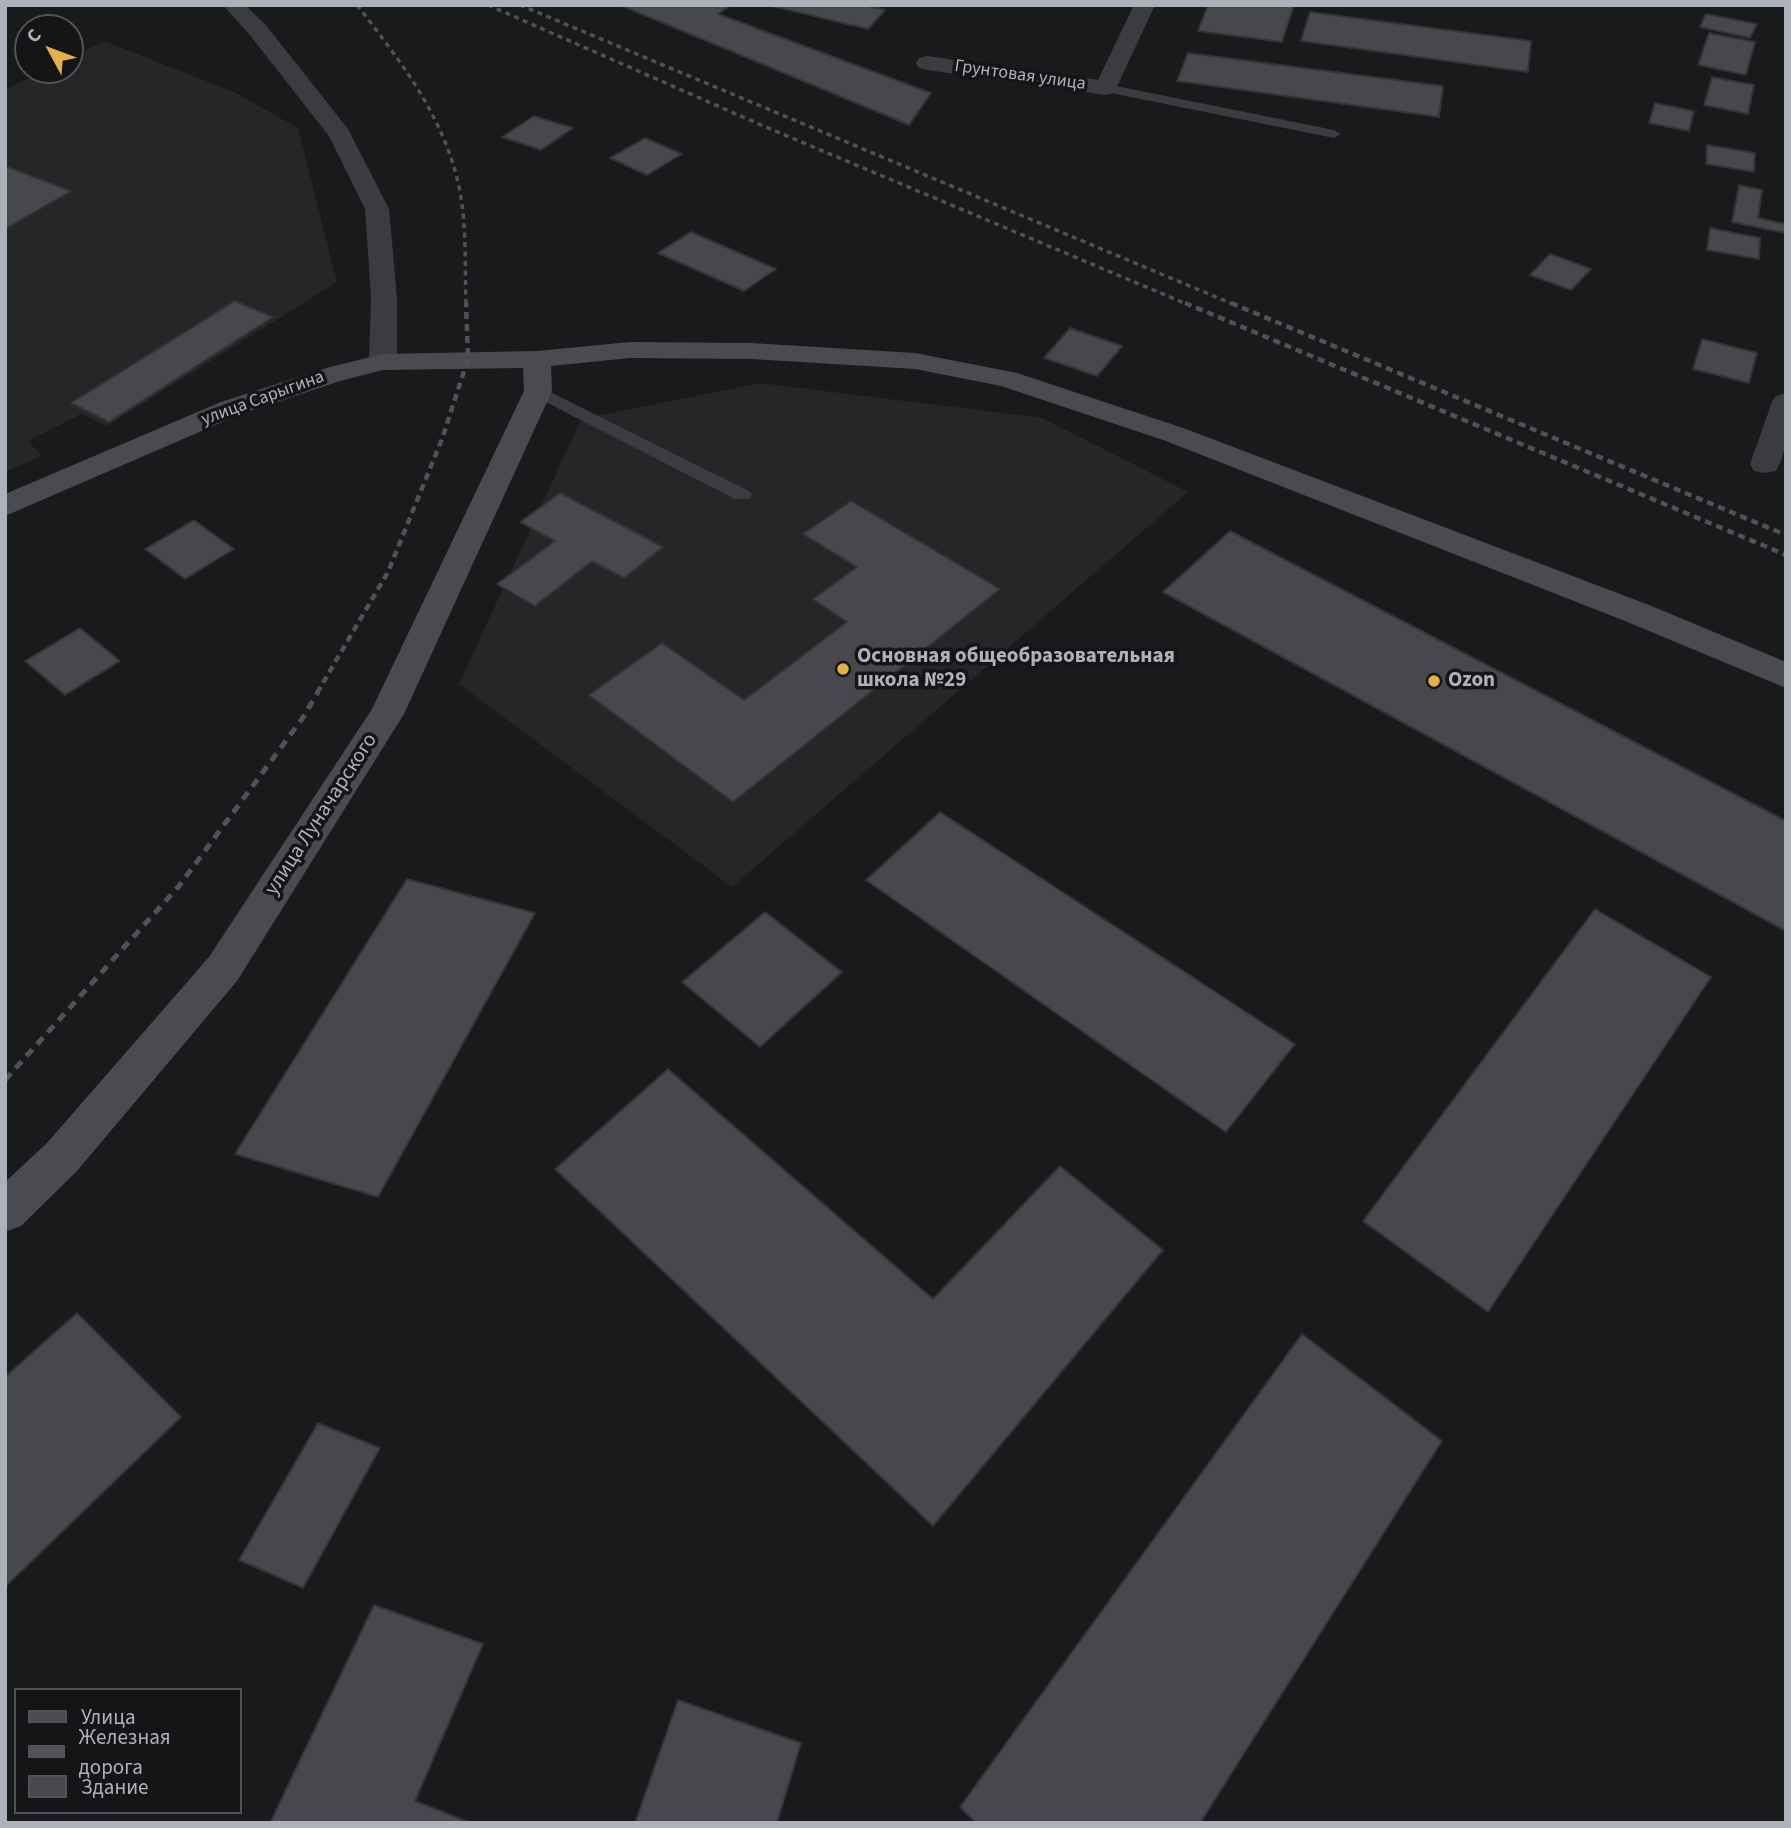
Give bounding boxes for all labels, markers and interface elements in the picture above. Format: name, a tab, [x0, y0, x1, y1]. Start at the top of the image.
north arrow	[14, 14, 84, 84]
text: С	[20, 23, 48, 49]
street label: Грунтовая улица	[953, 56, 1087, 96]
street label: улица Сарыгина	[199, 367, 327, 431]
place label: Основная общеобразовательная школа №29	[857, 644, 1175, 694]
marker: Основная общеобразовательная школа №29	[835, 661, 851, 677]
place label: Ozon	[1448, 668, 1495, 694]
marker: Ozon	[1426, 673, 1442, 689]
street label: улица Луначарского	[260, 729, 384, 901]
legend	[14, 1688, 242, 1814]
text: Улица	[81, 1702, 136, 1732]
text: Железная дорога	[79, 1722, 171, 1782]
text: Здание	[81, 1772, 149, 1802]

